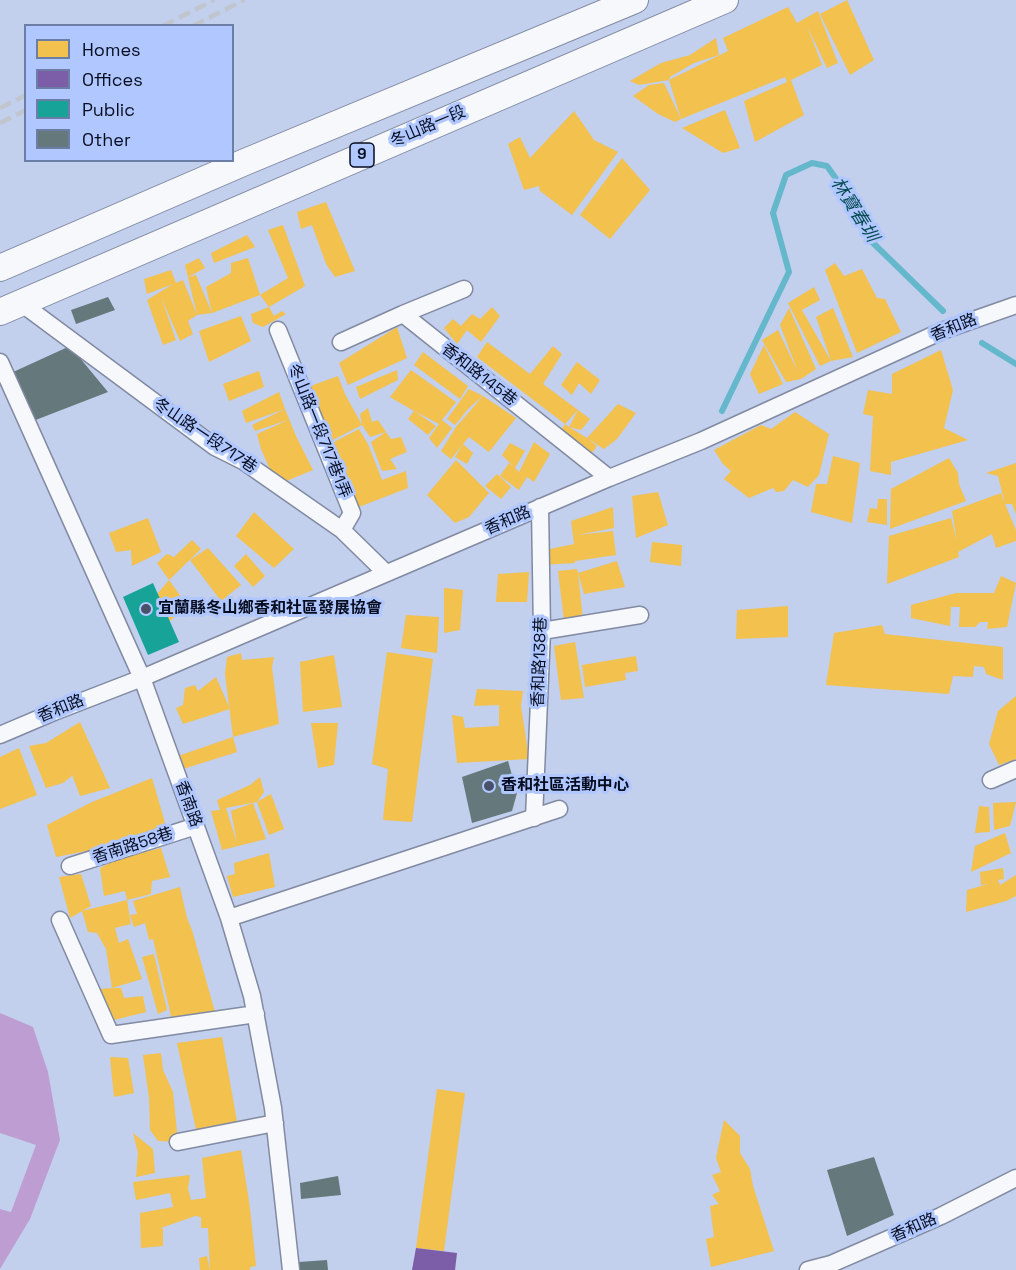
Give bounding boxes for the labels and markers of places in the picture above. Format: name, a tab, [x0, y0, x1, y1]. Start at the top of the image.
place label: 宜蘭縣冬山鄉香和社區發展協會	[158, 599, 382, 619]
marker: 宜蘭縣冬山鄉香和社區發展協會	[139, 602, 153, 616]
place label: 香和社區活動中心	[501, 776, 629, 796]
marker: 香和社區活動中心	[482, 779, 496, 793]

